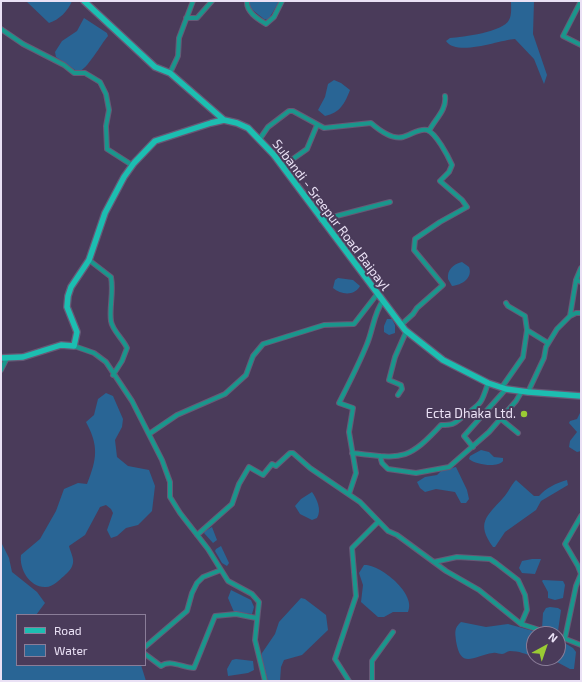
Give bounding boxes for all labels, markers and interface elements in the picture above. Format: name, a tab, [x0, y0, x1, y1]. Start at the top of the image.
street label: Subandi - Sreepur Road Baipayl	[269, 136, 393, 294]
place label: Ecta Dhaka Ltd.	[426, 406, 516, 422]
marker: Ecta Dhaka Ltd.	[519, 409, 529, 419]
legend	[16, 614, 146, 666]
text: Road	[54, 623, 82, 637]
north arrow	[526, 626, 566, 666]
text: N	[546, 630, 561, 645]
text: Water	[54, 643, 88, 657]

